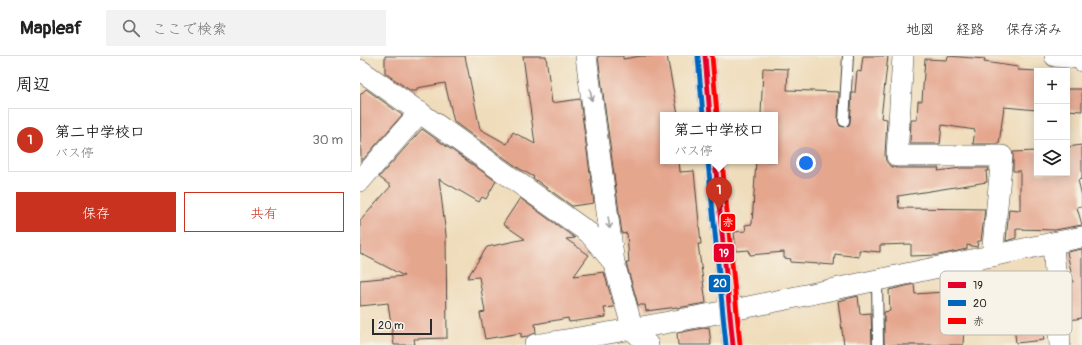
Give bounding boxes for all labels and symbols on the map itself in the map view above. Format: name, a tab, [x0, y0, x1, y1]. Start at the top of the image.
one-way arrow	[587, 88, 595, 101]
your location	[796, 153, 816, 173]
pin: 1	[706, 177, 732, 210]
line badge: 赤	[720, 213, 736, 232]
text: 赤	[723, 216, 734, 229]
one-way arrow	[605, 217, 613, 230]
line badge: 19	[713, 243, 735, 263]
text: 19	[719, 247, 729, 260]
legend	[940, 271, 1072, 335]
line badge: 20	[708, 274, 731, 293]
text: 20	[713, 277, 727, 290]
text: 19	[973, 279, 983, 292]
text: 20	[973, 297, 987, 310]
text: 赤	[973, 315, 984, 328]
scale bar	[372, 317, 432, 336]

